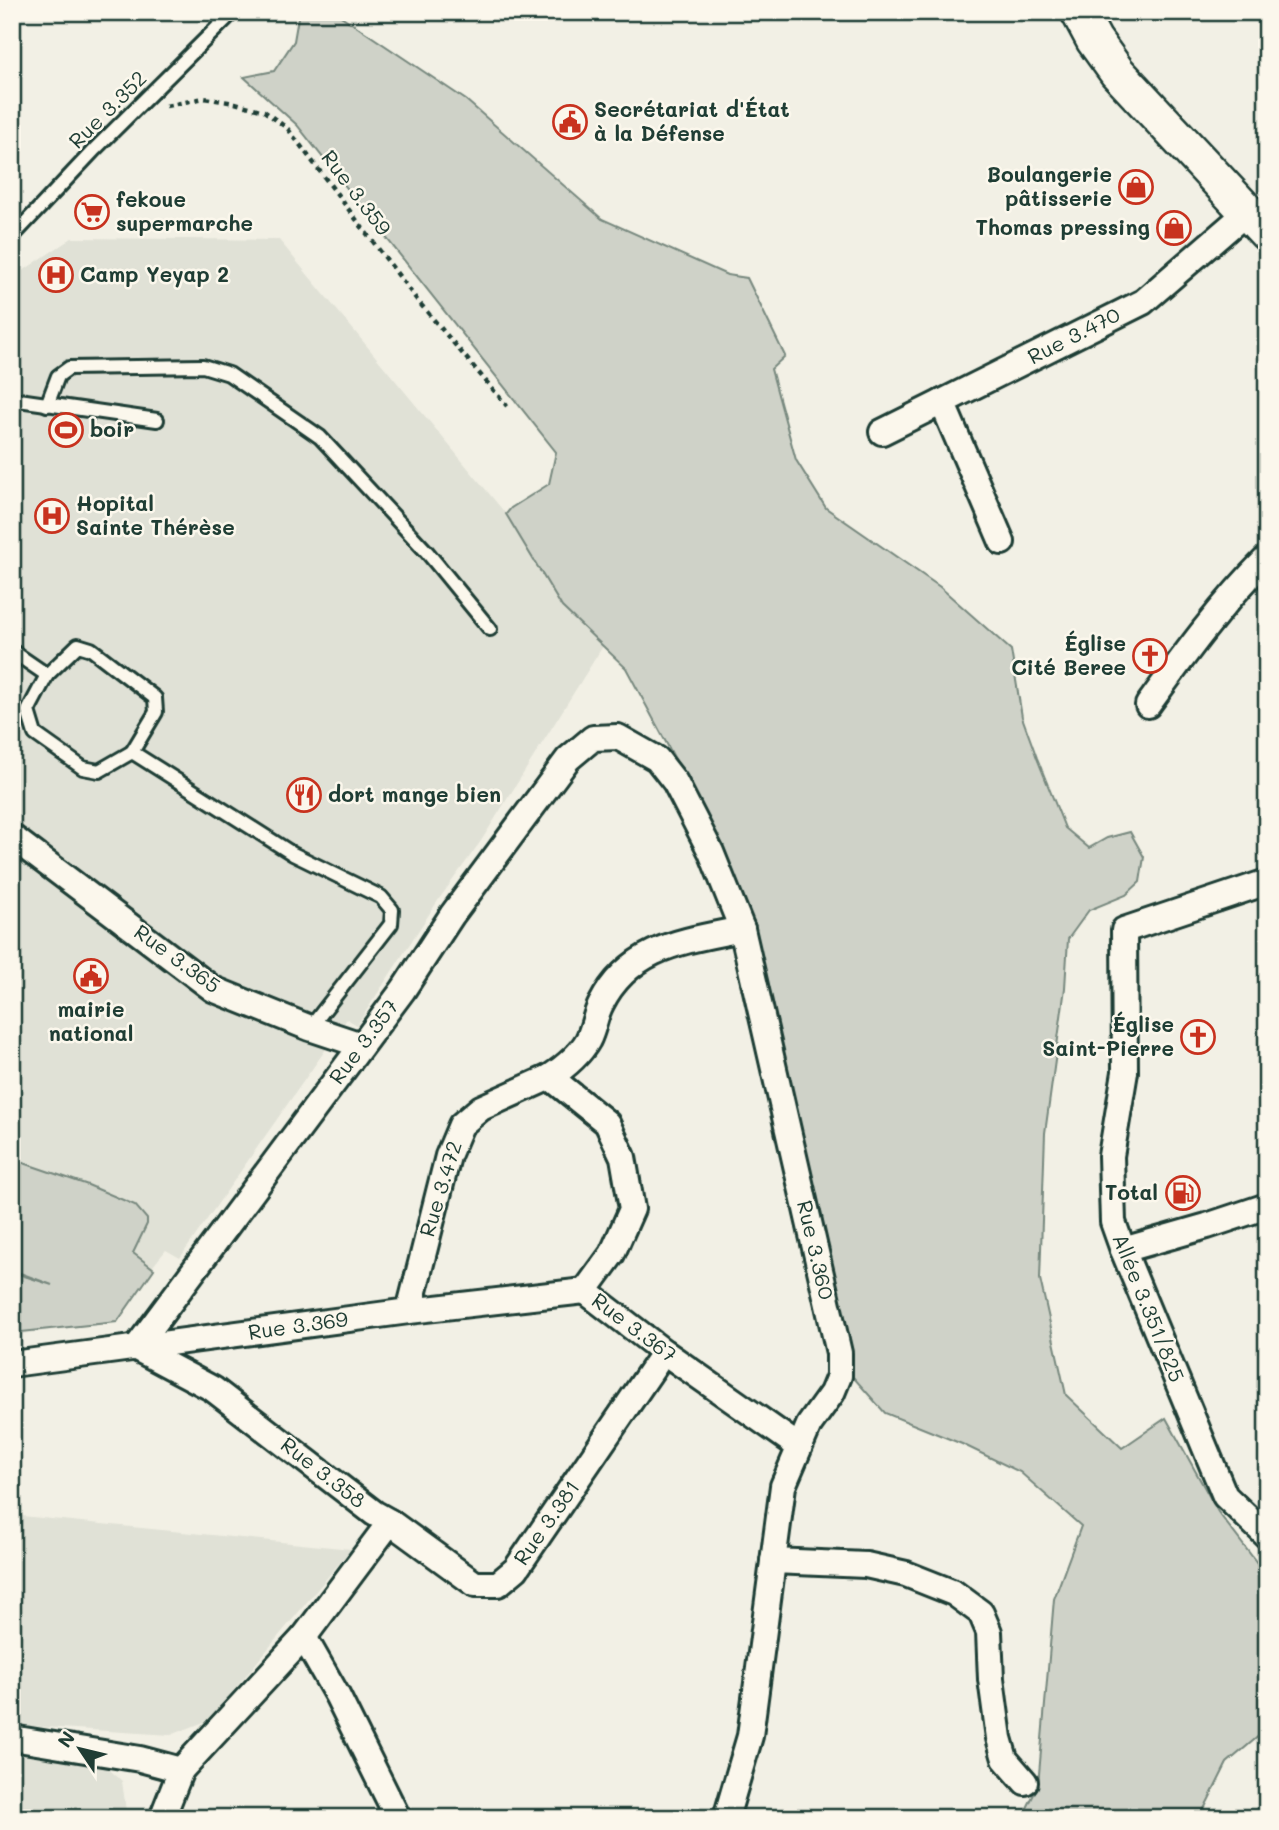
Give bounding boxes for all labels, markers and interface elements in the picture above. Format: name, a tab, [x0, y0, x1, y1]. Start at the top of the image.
street label: Rue 3.352	[62, 64, 152, 154]
place label: Secrétariat d'État à la Défense	[594, 95, 790, 146]
public building icon: Secrétariat d'État à la Défense	[551, 103, 589, 141]
street label: Rue 3.359	[316, 144, 398, 240]
place label: Boulangerie pâtisserie	[987, 160, 1112, 211]
shop icon: Boulangerie pâtisserie	[1117, 168, 1155, 206]
place label: fekoue supermarche	[116, 185, 253, 236]
supermarket icon: fekoue supermarche	[73, 193, 111, 231]
shop icon: Thomas pressing	[1155, 209, 1193, 247]
place label: Thomas pressing	[975, 213, 1150, 240]
hospital icon: Camp Yeyap 2	[37, 256, 75, 294]
place label: Camp Yeyap 2	[80, 260, 229, 288]
street label: Rue 3.470	[1023, 300, 1124, 369]
sports icon: boir	[47, 411, 85, 449]
place label: boir	[90, 415, 134, 442]
place label: Hopital Sainte Thérèse	[76, 489, 235, 540]
hospital icon: Hopital Sainte Thérèse	[33, 497, 71, 535]
place label: Église Cité Beree	[1011, 629, 1126, 680]
church icon: Église Cité Beree	[1131, 637, 1169, 675]
restaurant icon: dort mange bien	[285, 776, 323, 814]
place label: dort mange bien	[328, 780, 501, 807]
street label: Rue 3.365	[129, 917, 226, 998]
public building icon: mairie national	[72, 957, 110, 995]
street label: Rue 3.357	[322, 993, 404, 1089]
place label: mairie national	[49, 995, 133, 1046]
place label: Église Saint-Pierre	[1042, 1010, 1174, 1061]
church icon: Église Saint-Pierre	[1179, 1018, 1217, 1056]
street label: Rue 3.472	[412, 1137, 467, 1240]
fuel station icon: Total	[1164, 1174, 1202, 1212]
place label: Total	[1105, 1178, 1158, 1205]
street label: Rue 3.360	[792, 1197, 841, 1302]
street label: Allée 3.351/825	[1107, 1229, 1191, 1386]
street label: Rue 3.367	[587, 1286, 683, 1368]
street label: Rue 3.369	[246, 1304, 349, 1345]
street label: Rue 3.358	[276, 1430, 372, 1513]
street label: Rue 3.381	[507, 1474, 585, 1570]
north arrow	[46, 1714, 116, 1784]
text: N	[51, 1726, 80, 1752]

